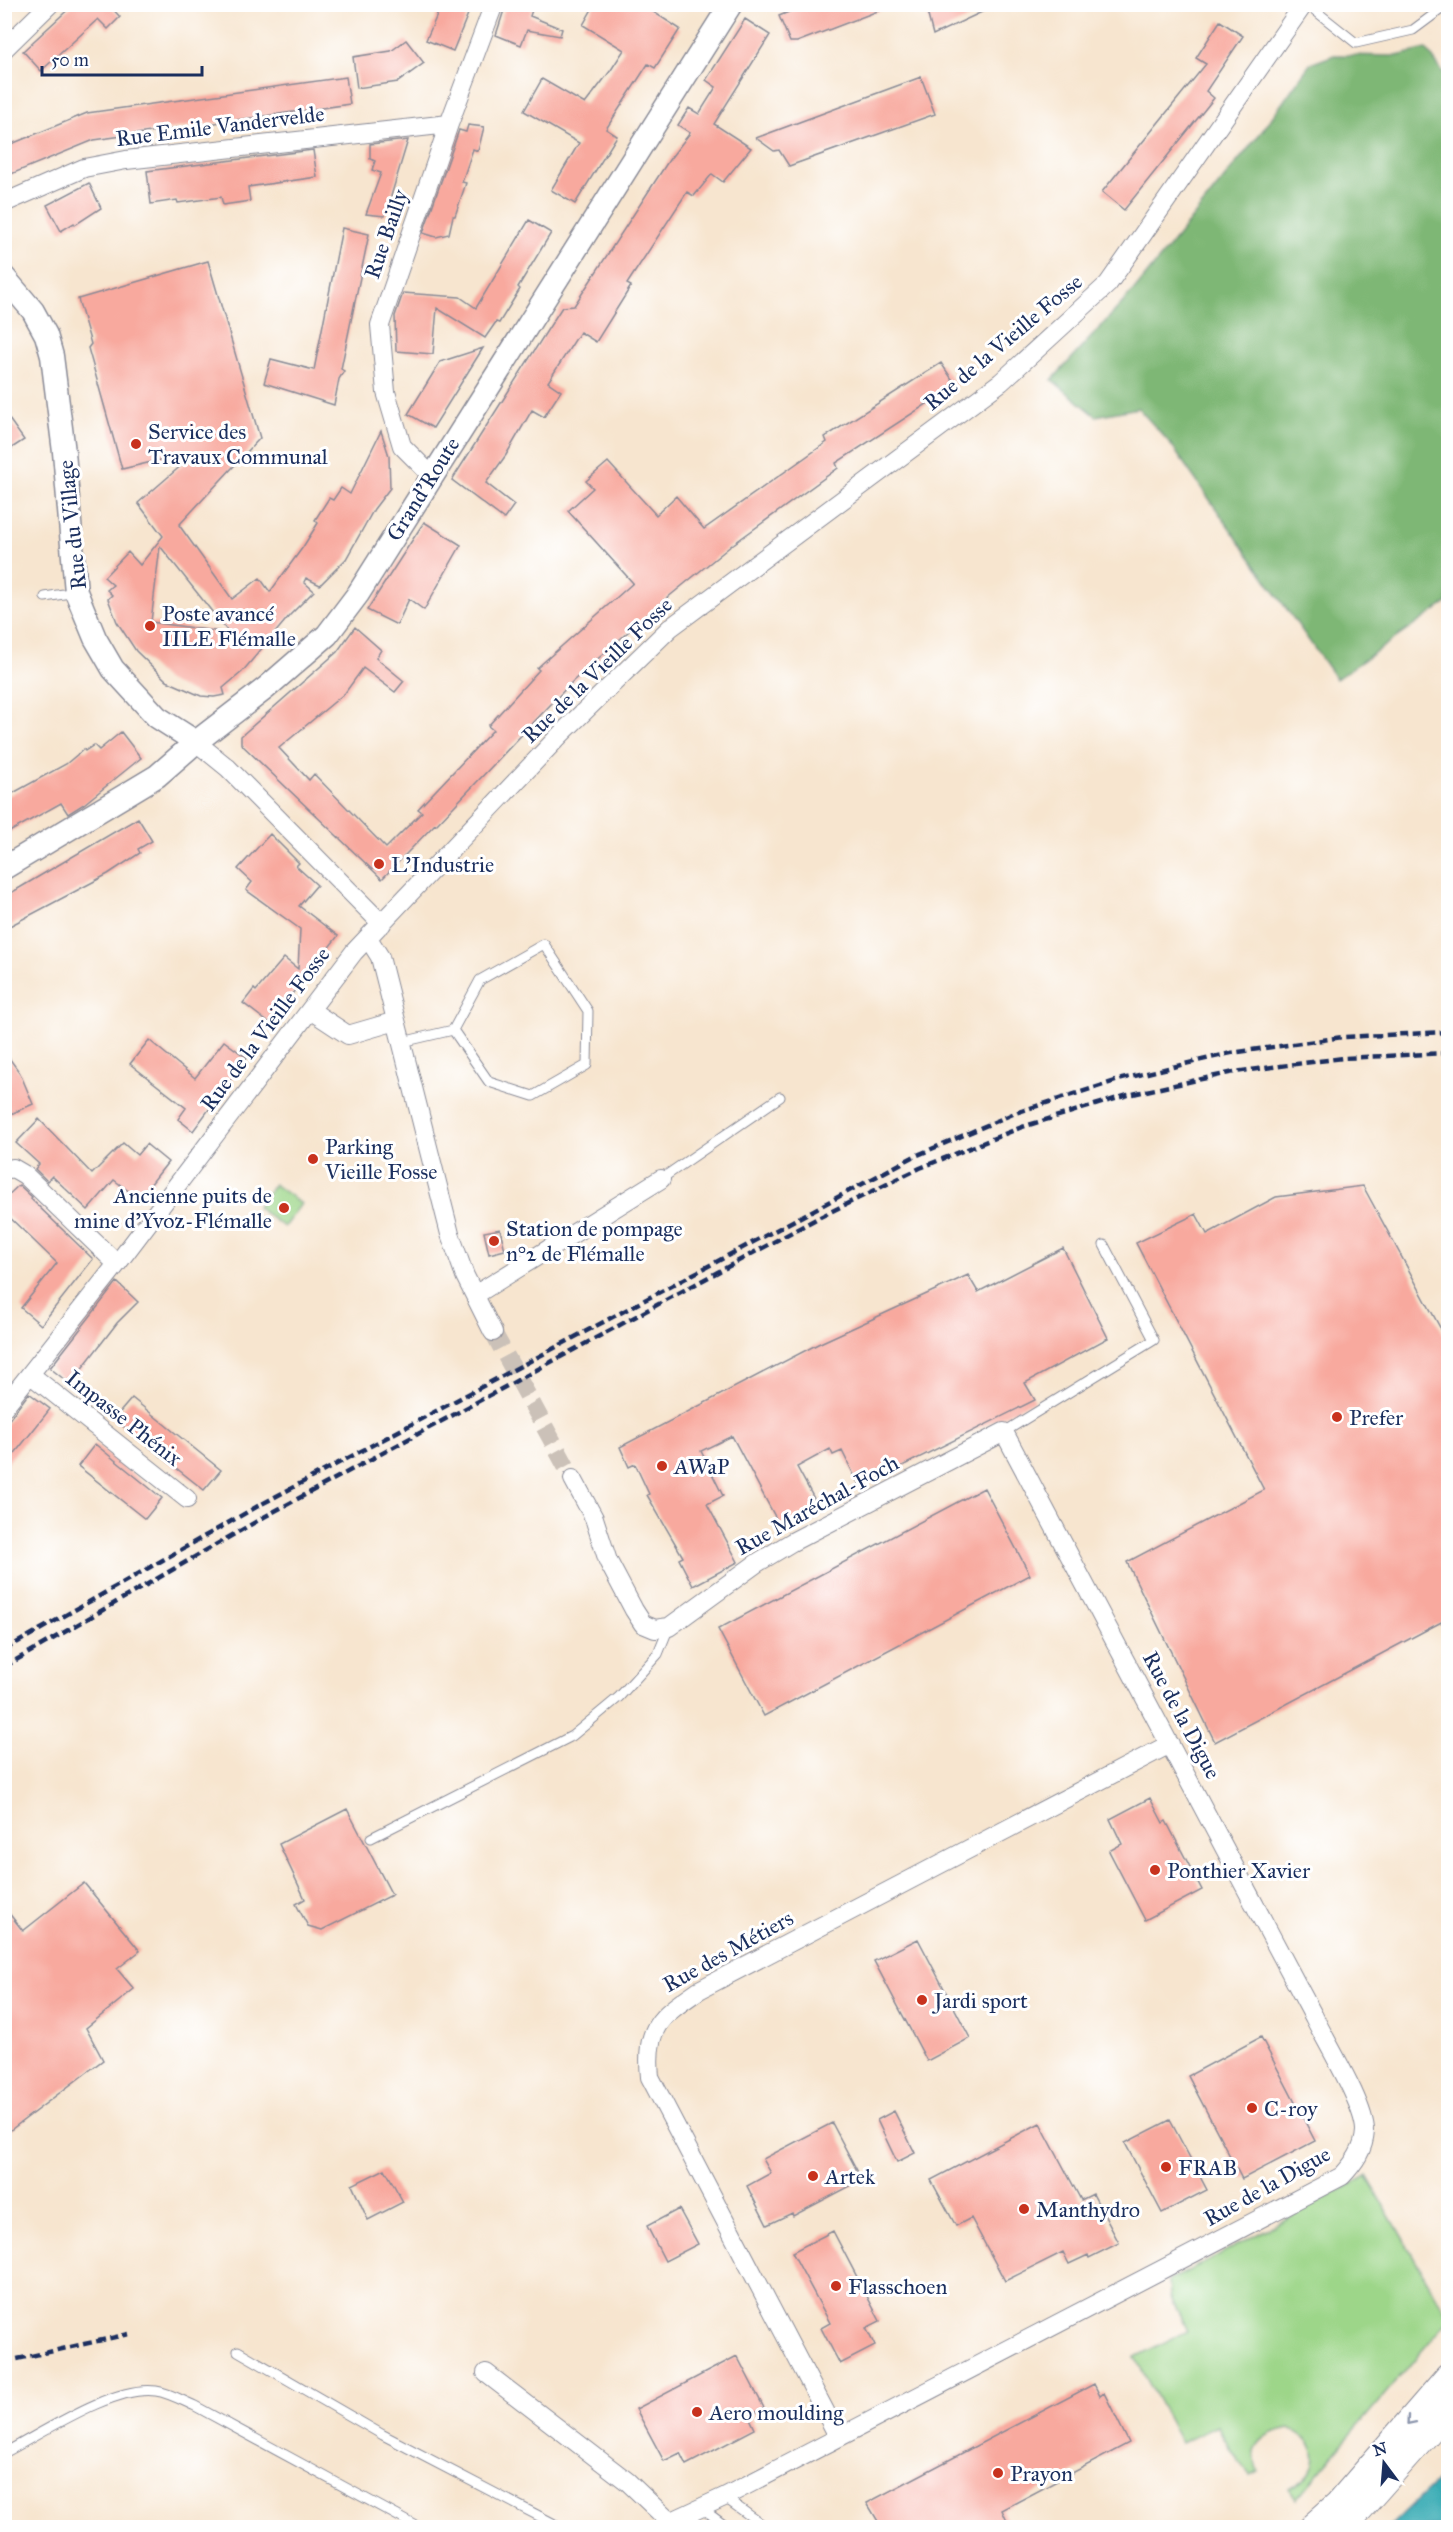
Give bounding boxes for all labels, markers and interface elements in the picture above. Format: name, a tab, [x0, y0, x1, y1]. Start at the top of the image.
scale bar	[42, 39, 202, 77]
text: 50 m	[51, 49, 89, 71]
street label: Rue Emile Vandervelde	[114, 100, 326, 152]
street label: Rue Bailly	[358, 185, 414, 282]
street label: Rue de la Vieille Fosse	[918, 268, 1088, 416]
place label: Service des Travaux Communal	[148, 418, 328, 470]
street label: Grand'Route	[380, 432, 466, 546]
marker: Service des Travaux Communal	[129, 437, 143, 451]
street label: Rue du Village	[52, 459, 92, 591]
street label: Rue de la Vieille Fosse	[516, 591, 678, 749]
place label: Poste avancé IILE Flémalle	[162, 600, 296, 652]
marker: Poste avancé IILE Flémalle	[143, 619, 157, 633]
place label: L'Industrie	[391, 851, 494, 878]
marker: L'Industrie	[372, 857, 386, 871]
street label: Rue de la Vieille Fosse	[195, 942, 335, 1116]
place label: Parking Vieille Fosse	[324, 1133, 438, 1185]
marker: Parking Vieille Fosse	[306, 1152, 320, 1166]
place label: Ancienne puits de mine d'Yvoz-Flémalle	[74, 1182, 272, 1234]
marker: Ancienne puits de mine d'Yvoz-Flémalle	[277, 1201, 291, 1215]
place label: Station de pompage n°2 de Flémalle	[506, 1215, 683, 1267]
marker: Station de pompage n°2 de Flémalle	[487, 1234, 501, 1248]
street label: Impasse Phénix	[61, 1364, 188, 1472]
place label: Prefer	[1349, 1404, 1404, 1431]
marker: Prefer	[1330, 1410, 1344, 1424]
street label: Rue Maréchal-Foch	[731, 1449, 903, 1561]
place label: AWaP	[673, 1453, 730, 1480]
marker: AWaP	[655, 1459, 669, 1473]
street label: Rue de la Digue	[1137, 1647, 1227, 1783]
place label: Ponthier Xavier	[1167, 1857, 1311, 1884]
marker: Ponthier Xavier	[1148, 1863, 1162, 1877]
street label: Rue des Métiers	[658, 1904, 798, 1998]
place label: Jardi sport	[932, 1987, 1028, 2014]
marker: Jardi sport	[915, 1993, 929, 2007]
place label: C-roy	[1264, 2095, 1318, 2122]
marker: C-roy	[1245, 2101, 1259, 2115]
street label: Rue de la Digue	[1199, 2140, 1335, 2232]
place label: FRAB	[1178, 2154, 1237, 2181]
marker: FRAB	[1159, 2160, 1173, 2174]
place label: Artek	[824, 2163, 876, 2190]
marker: Artek	[806, 2169, 820, 2183]
place label: Manthydro	[1036, 2196, 1140, 2223]
marker: Manthydro	[1017, 2202, 1031, 2216]
place label: Flasschoen	[848, 2273, 948, 2300]
marker: Flasschoen	[829, 2279, 843, 2293]
place label: Aero moulding	[708, 2399, 844, 2426]
marker: Aero moulding	[690, 2405, 704, 2419]
one-way arrow	[1406, 2414, 1417, 2425]
north arrow	[1354, 2433, 1414, 2493]
text: N	[1371, 2438, 1390, 2460]
place label: Prayon	[1010, 2460, 1073, 2487]
marker: Prayon	[991, 2466, 1005, 2480]

